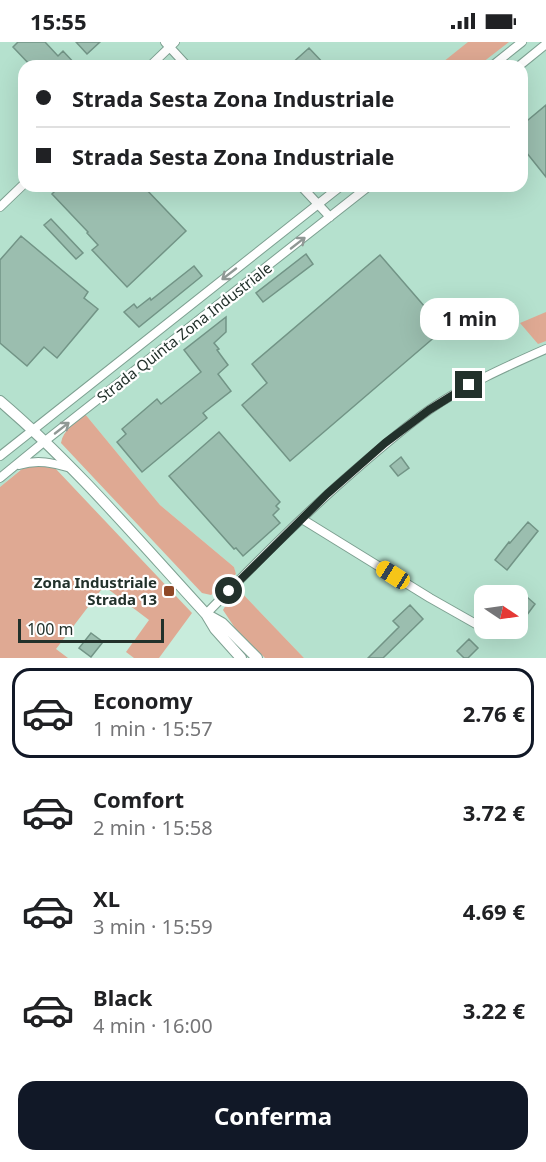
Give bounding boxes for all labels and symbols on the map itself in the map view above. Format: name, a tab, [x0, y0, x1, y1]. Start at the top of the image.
one-way arrow	[289, 236, 305, 249]
street label: Strada Quinta Zona Industriale	[92, 257, 276, 407]
one-way arrow	[221, 268, 237, 281]
callout: 1 min	[420, 298, 518, 340]
route end	[455, 371, 482, 398]
one-way arrow	[53, 422, 69, 434]
car	[373, 558, 413, 592]
place label: Zona Industriale Strada 13	[34, 572, 157, 609]
route start	[215, 577, 242, 604]
marker: Zona Industriale Strada 13	[162, 584, 176, 598]
north arrow	[474, 585, 528, 639]
scale bar	[18, 616, 164, 644]

